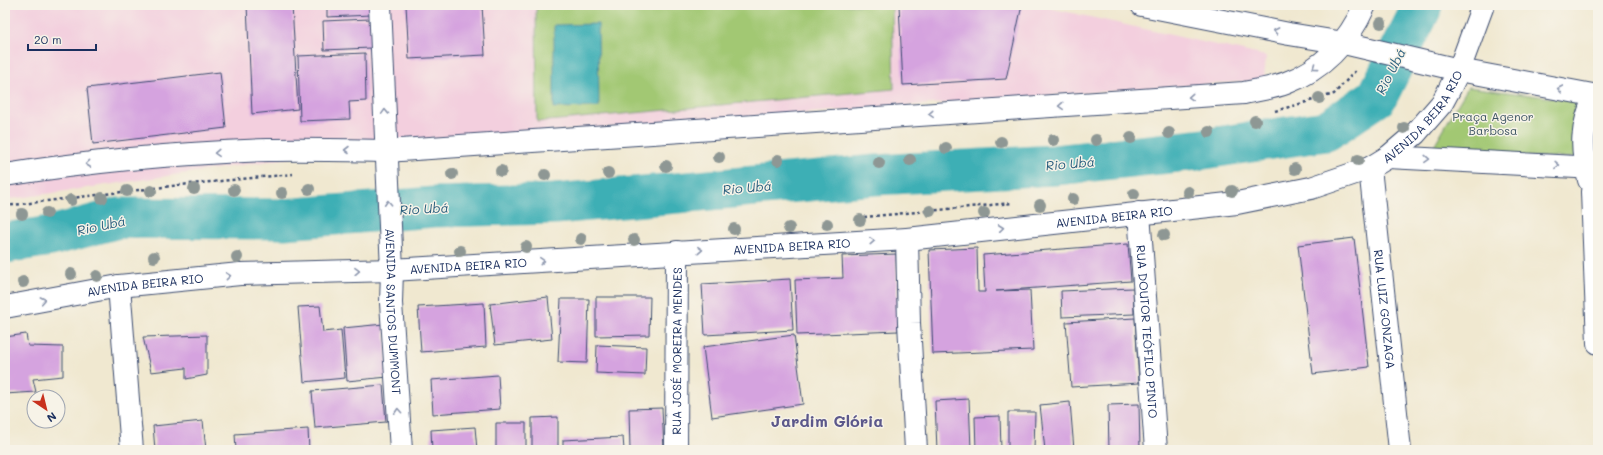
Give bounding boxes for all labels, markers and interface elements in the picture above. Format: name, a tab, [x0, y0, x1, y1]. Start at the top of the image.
scale bar	[28, 26, 96, 52]
one-way arrow	[1273, 28, 1279, 36]
text: 20 m	[34, 31, 62, 47]
water label: Rio Ubá	[1371, 45, 1409, 97]
one-way arrow	[1313, 62, 1320, 69]
street label: AVENIDA BEIRA RIO	[1379, 68, 1466, 167]
one-way arrow	[1557, 85, 1563, 93]
one-way arrow	[1188, 92, 1194, 101]
one-way arrow	[1058, 101, 1064, 110]
park label: Praça Agenor Barbosa	[1452, 108, 1534, 138]
one-way arrow	[380, 109, 389, 115]
one-way arrow	[928, 110, 934, 119]
one-way arrow	[344, 146, 350, 154]
one-way arrow	[214, 149, 220, 157]
water label: Rio Ubá	[1045, 152, 1095, 174]
one-way arrow	[1424, 155, 1430, 164]
one-way arrow	[85, 159, 91, 168]
one-way arrow	[1554, 161, 1560, 170]
water label: Rio Ubá	[722, 176, 772, 198]
water label: Rio Ubá	[399, 198, 449, 218]
one-way arrow	[384, 200, 393, 206]
street label: AVENIDA BEIRA RIO	[1055, 202, 1174, 231]
water label: Rio Ubá	[75, 212, 127, 238]
one-way arrow	[998, 224, 1004, 233]
street label: AVENIDA SANTOS DUMMONT	[382, 228, 405, 396]
street label: AVENIDA BEIRA RIO	[733, 234, 851, 257]
one-way arrow	[869, 236, 875, 245]
street label: RUA DOUTOR TEÓFILO PINTO	[1133, 244, 1162, 419]
one-way arrow	[697, 246, 703, 255]
street label: RUA LUIZ GONZAGA	[1371, 249, 1399, 370]
street label: AVENIDA BEIRA RIO	[409, 254, 527, 277]
one-way arrow	[539, 256, 545, 265]
one-way arrow	[354, 266, 360, 275]
street label: RUA JOSÉ MOREIRA MENDES	[668, 267, 685, 435]
street label: AVENIDA BEIRA RIO	[85, 270, 204, 300]
one-way arrow	[225, 271, 231, 280]
one-way arrow	[40, 296, 46, 304]
north arrow	[26, 389, 66, 429]
one-way arrow	[393, 408, 402, 414]
text: N	[44, 409, 60, 426]
district label: Jardim Glória	[771, 410, 883, 431]

